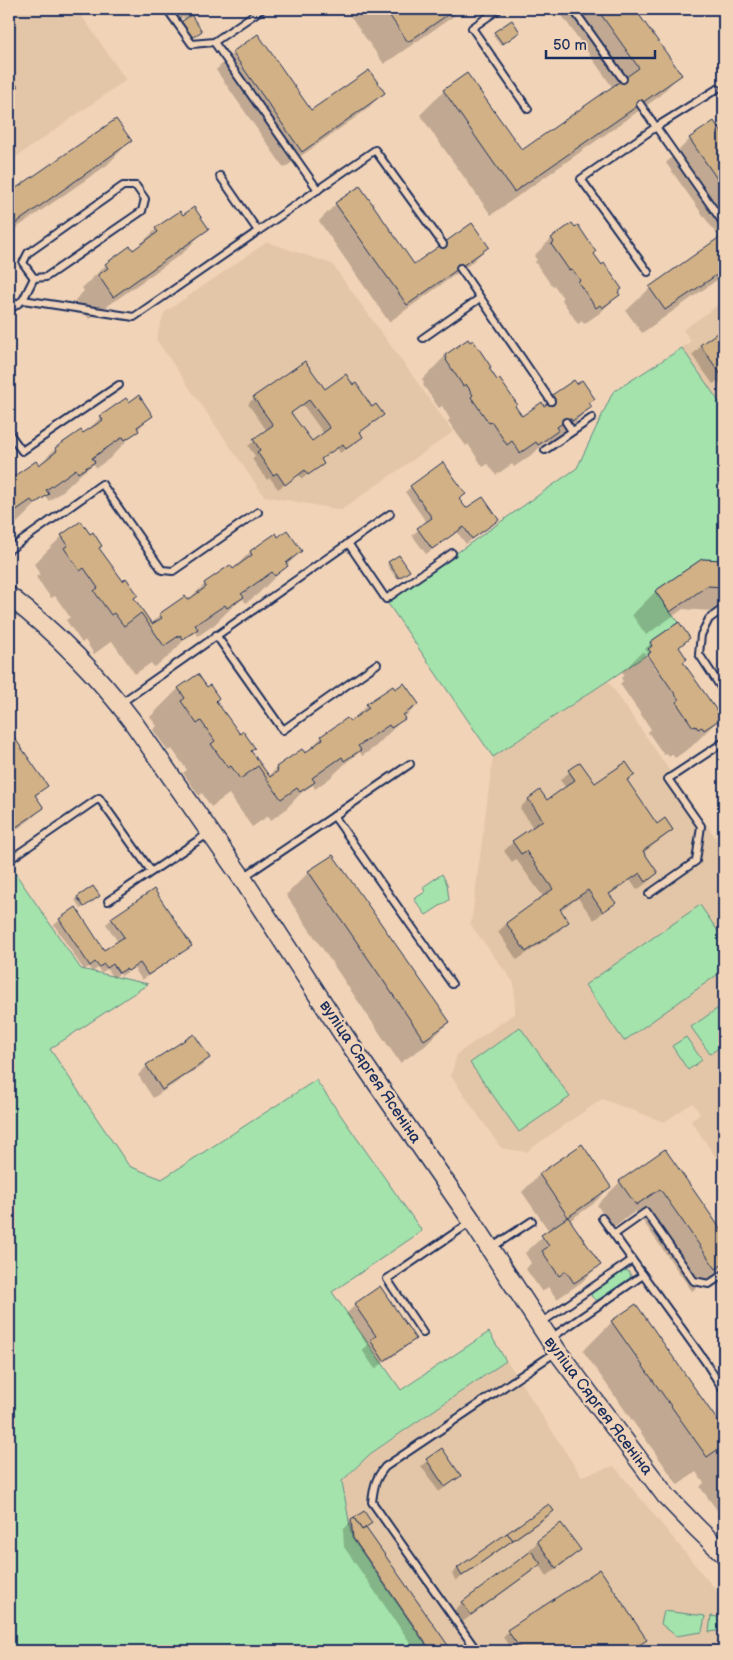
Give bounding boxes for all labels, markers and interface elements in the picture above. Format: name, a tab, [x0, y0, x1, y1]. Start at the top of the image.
scale bar	[546, 28, 654, 60]
text: 50 m	[553, 36, 587, 55]
street label: вуліца Сяргея Ясеніна	[315, 997, 425, 1148]
street label: вуліца Сяргея Ясеніна	[540, 1333, 657, 1479]

